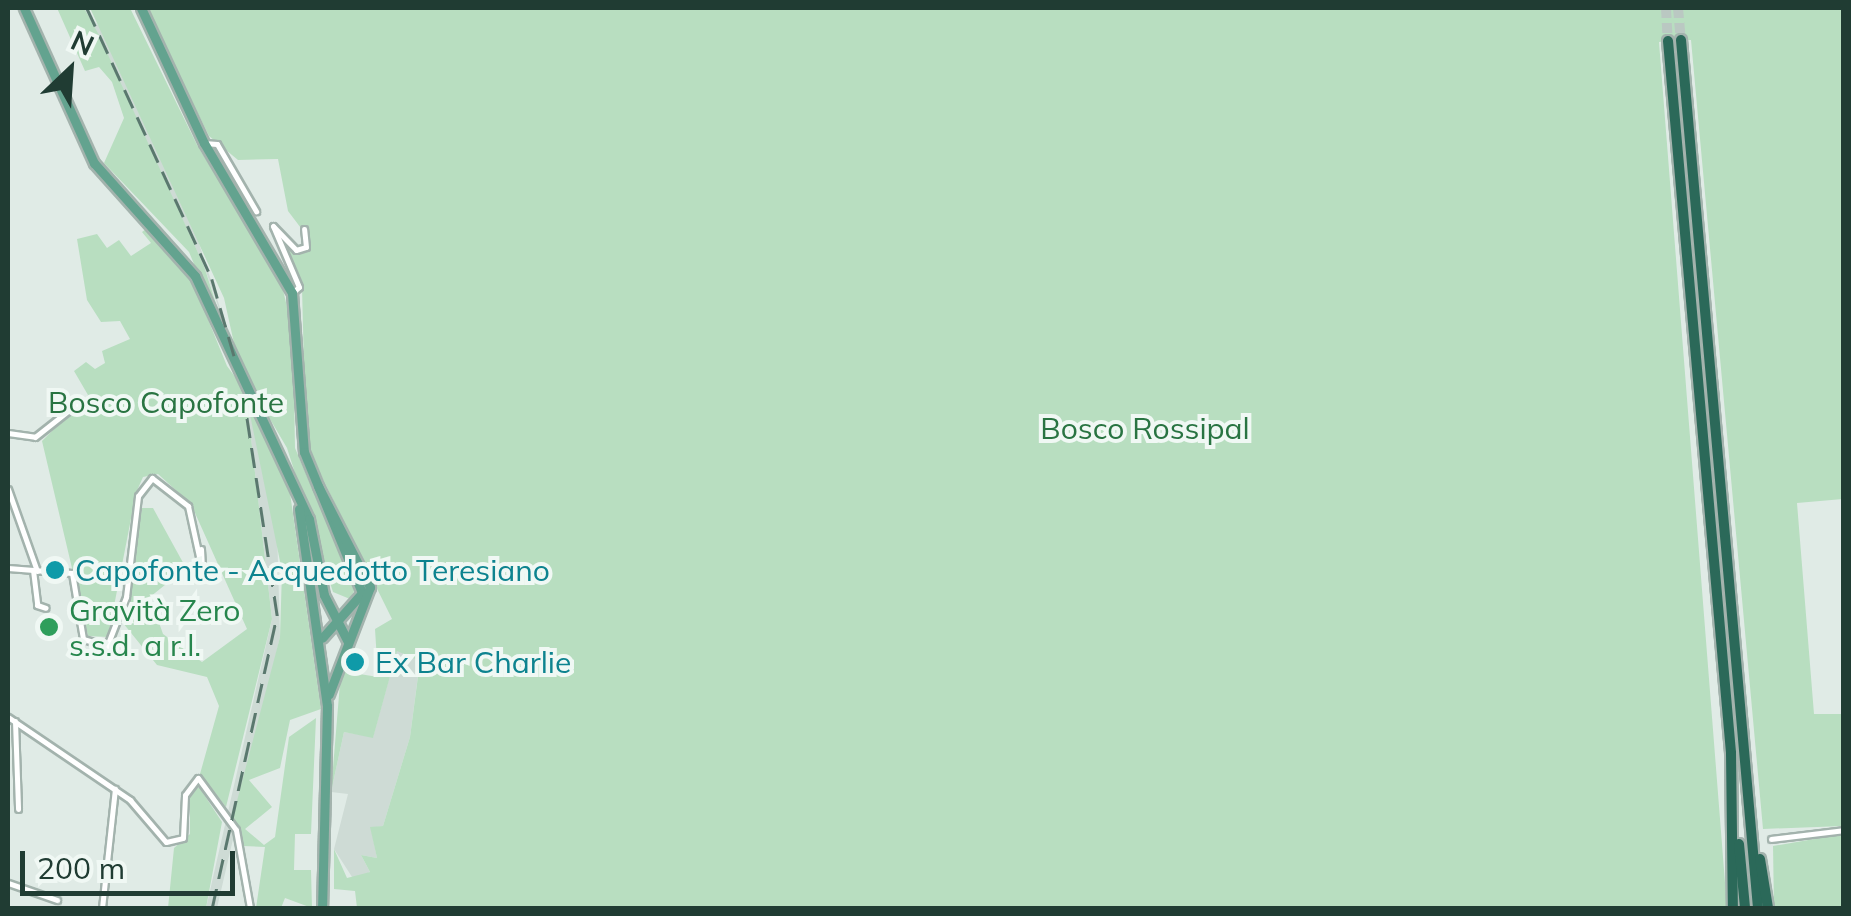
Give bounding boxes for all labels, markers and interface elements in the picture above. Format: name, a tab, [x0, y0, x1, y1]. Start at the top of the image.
north arrow	[20, 20, 120, 120]
text: N	[66, 22, 100, 63]
park label: Bosco Capofonte	[48, 384, 284, 420]
park label: Bosco Rossipal	[1040, 410, 1250, 446]
place label: Capofonte - Acquedotto Teresiano	[75, 552, 550, 588]
marker: Capofonte - Acquedotto Teresiano	[44, 559, 66, 581]
place label: Gravità Zero s.s.d. a r.l.	[69, 592, 240, 662]
marker: Gravità Zero s.s.d. a r.l.	[38, 616, 60, 638]
place label: Ex Bar Charlie	[375, 644, 571, 680]
marker: Ex Bar Charlie	[344, 651, 366, 673]
scale bar	[25, 831, 240, 893]
text: 200 m	[37, 849, 125, 887]

